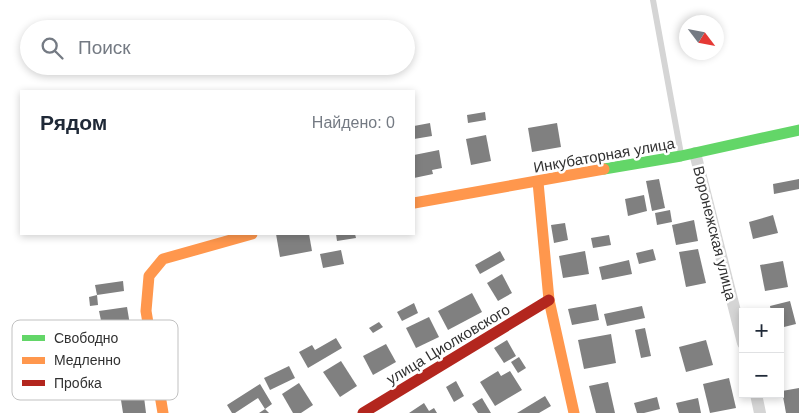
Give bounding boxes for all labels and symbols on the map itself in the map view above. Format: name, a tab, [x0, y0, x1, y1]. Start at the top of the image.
north arrow	[679, 15, 724, 60]
street label: Инкубаторная улица	[532, 134, 677, 176]
street label: Воронежская улица	[690, 164, 740, 303]
street label: улица Циолковского	[383, 301, 513, 387]
legend	[12, 320, 178, 400]
text: Свободно	[54, 330, 119, 346]
text: Медленно	[54, 352, 121, 368]
text: Пробка	[54, 375, 102, 391]

